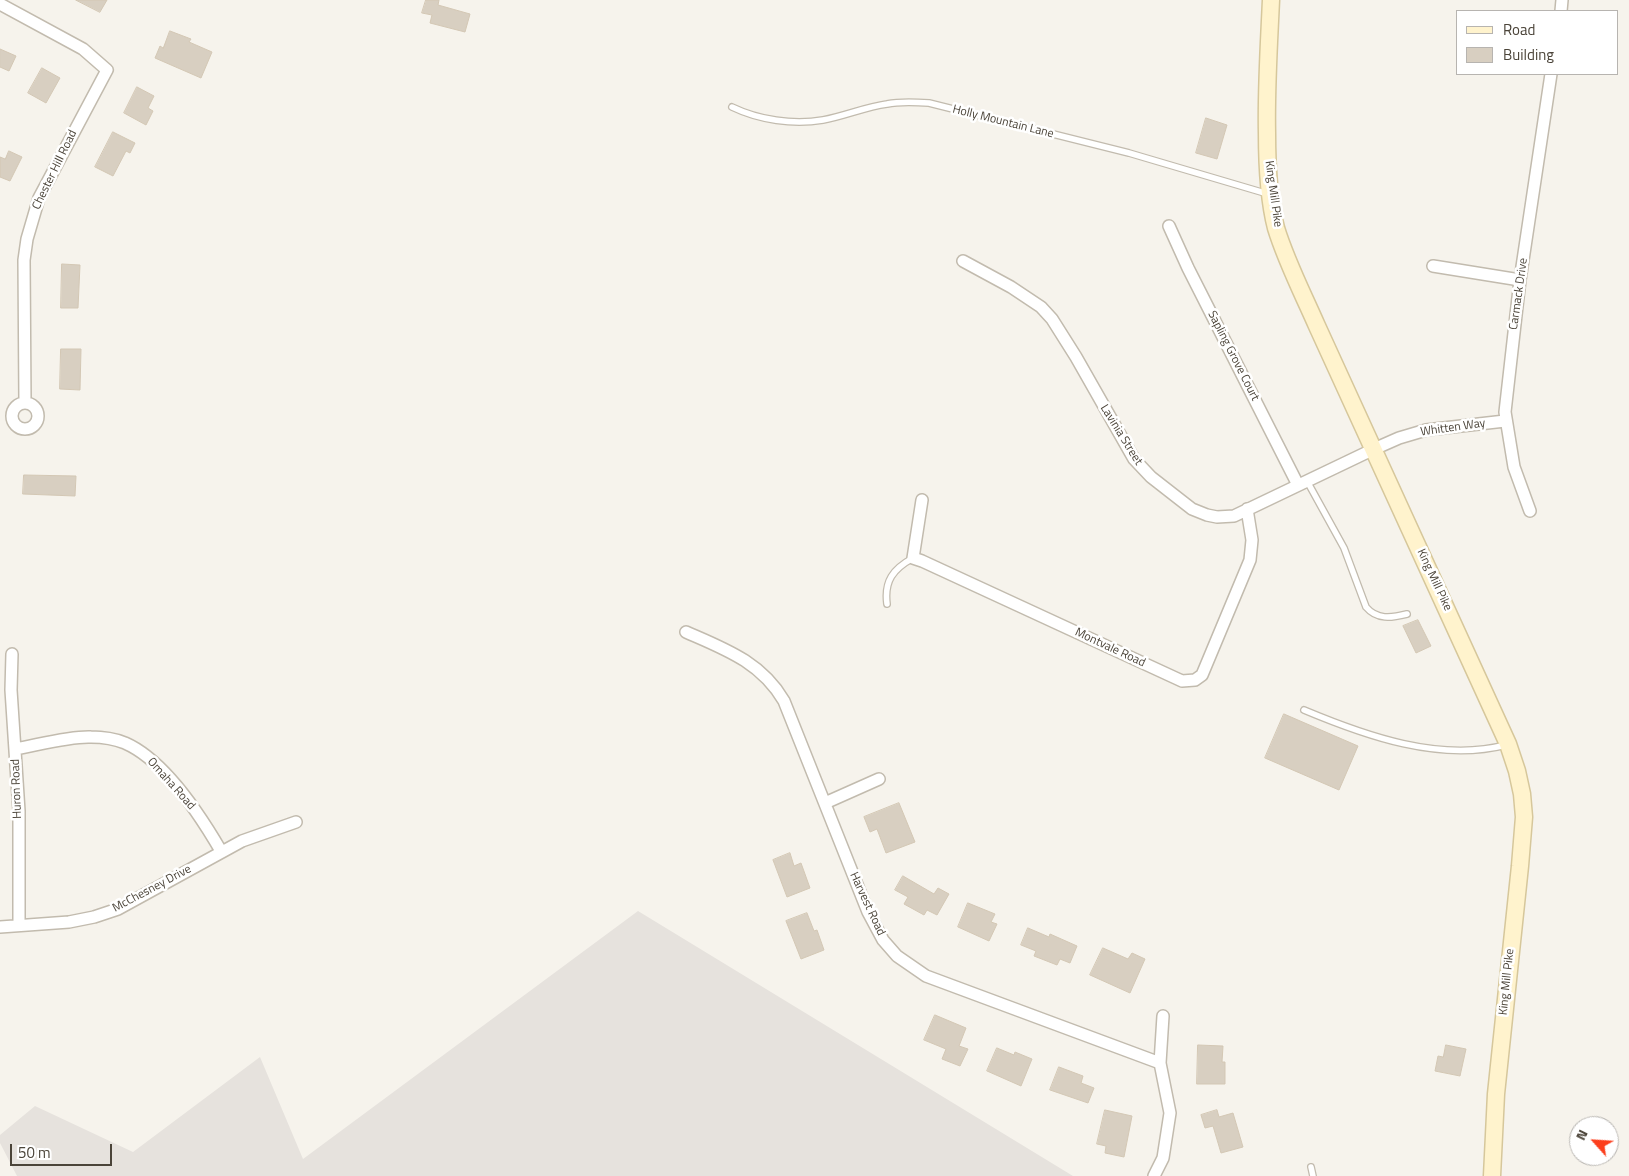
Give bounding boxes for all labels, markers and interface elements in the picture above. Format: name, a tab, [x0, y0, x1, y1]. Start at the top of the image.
legend	[1456, 10, 1619, 75]
text: Road	[1503, 18, 1535, 41]
text: Building	[1503, 43, 1554, 66]
street label: Holly Mountain Lane	[951, 102, 1055, 142]
street label: Chester Hill Road	[30, 128, 80, 212]
street label: King Mill Pike	[1261, 160, 1285, 228]
street label: Carmack Drive	[1507, 257, 1531, 331]
street label: Sapling Grove Court	[1204, 309, 1262, 403]
street label: Lavinia Street	[1097, 402, 1145, 468]
street label: Whitten Way	[1420, 416, 1486, 440]
street label: King Mill Pike	[1413, 547, 1455, 613]
street label: Montvale Road	[1072, 625, 1148, 671]
street label: Omaha Road	[144, 755, 198, 813]
street label: Huron Road	[9, 759, 25, 819]
street label: McChesney Drive	[110, 862, 194, 916]
street label: Harvest Road	[846, 870, 888, 938]
street label: King Mill Pike	[1496, 948, 1518, 1016]
north arrow	[1569, 1116, 1619, 1166]
text: N	[1569, 1126, 1593, 1144]
scale bar	[12, 1134, 115, 1166]
text: 50 m	[18, 1141, 51, 1164]

